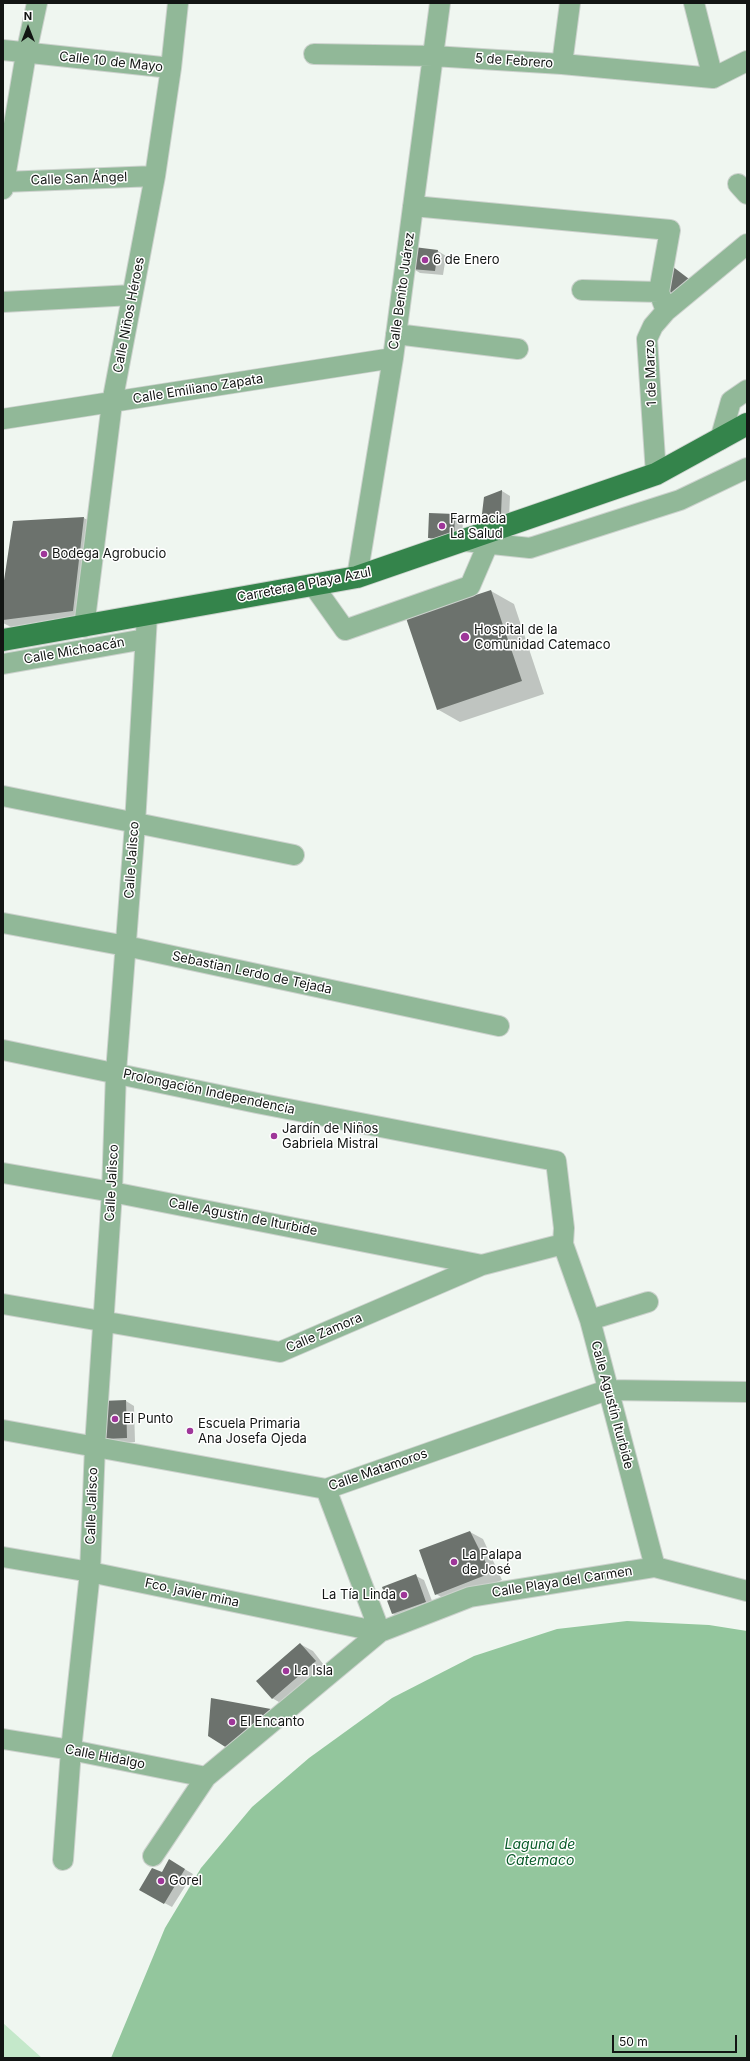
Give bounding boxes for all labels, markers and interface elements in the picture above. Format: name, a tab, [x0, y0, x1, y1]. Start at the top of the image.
north arrow	[8, 8, 48, 48]
text: N	[24, 9, 32, 23]
street label: Calle 10 de Mayo	[58, 49, 164, 75]
street label: 5 de Febrero	[474, 50, 554, 72]
street label: Calle San Ángel	[30, 170, 128, 188]
street label: Calle Benito Juárez	[386, 231, 418, 351]
place label: 6 de Enero	[433, 252, 499, 268]
marker: 6 de Enero	[420, 255, 430, 265]
street label: Calle Niños Héroes	[110, 256, 148, 374]
street label: 1 de Marzo	[642, 339, 660, 407]
street label: Calle Emiliano Zapata	[132, 371, 264, 407]
place label: Farmacia La Salud	[450, 511, 506, 542]
marker: Farmacia La Salud	[437, 521, 447, 531]
place label: Bodega Agrobucio	[52, 546, 166, 562]
marker: Bodega Agrobucio	[39, 549, 49, 559]
street label: Carretera a Playa Azul	[236, 564, 372, 606]
place label: Hospital de la Comunidad Catemaco	[474, 622, 610, 653]
marker: Hospital de la Comunidad Catemaco	[459, 631, 471, 643]
street label: Calle Michoacán	[22, 634, 126, 668]
street label: Calle Jalisco	[122, 821, 142, 899]
street label: Sebastian Lerdo de Tejada	[171, 948, 333, 998]
street label: Prolongación Independencia	[122, 1066, 296, 1118]
place label: Jardín de Niños Gabriela Mistral	[282, 1121, 378, 1152]
marker: Jardín de Niños Gabriela Mistral	[269, 1131, 279, 1141]
street label: Calle Jalisco	[102, 1144, 122, 1222]
street label: Calle Agustín de Iturbide	[167, 1195, 319, 1239]
street label: Calle Zamora	[284, 1310, 364, 1356]
street label: Calle Agustín Iturbide	[587, 1339, 637, 1471]
place label: El Punto	[123, 1411, 173, 1427]
marker: El Punto	[110, 1414, 120, 1424]
place label: Escuela Primaria Ana Josefa Ojeda	[198, 1416, 307, 1447]
marker: Escuela Primaria Ana Josefa Ojeda	[185, 1426, 195, 1436]
street label: Calle Matamoros	[327, 1446, 429, 1494]
street label: Calle Jalisco	[83, 1467, 101, 1545]
place label: La Palapa de José	[462, 1547, 522, 1578]
marker: La Palapa de José	[449, 1557, 459, 1567]
street label: Calle Playa del Carmen	[491, 1563, 633, 1601]
street label: Fco. javier mina	[143, 1575, 241, 1611]
place label: La Tía Linda	[322, 1587, 396, 1603]
marker: La Tía Linda	[399, 1590, 409, 1600]
place label: La Isla	[294, 1663, 333, 1679]
marker: La Isla	[281, 1666, 291, 1676]
place label: El Encanto	[240, 1714, 305, 1730]
marker: El Encanto	[227, 1717, 237, 1727]
street label: Calle Hidalgo	[64, 1742, 146, 1772]
water label: Laguna de Catemaco	[505, 1837, 575, 1870]
place label: Gorel	[169, 1873, 202, 1889]
marker: Gorel	[156, 1876, 166, 1886]
scale bar	[614, 2027, 739, 2053]
text: 50 m	[619, 2034, 648, 2049]

